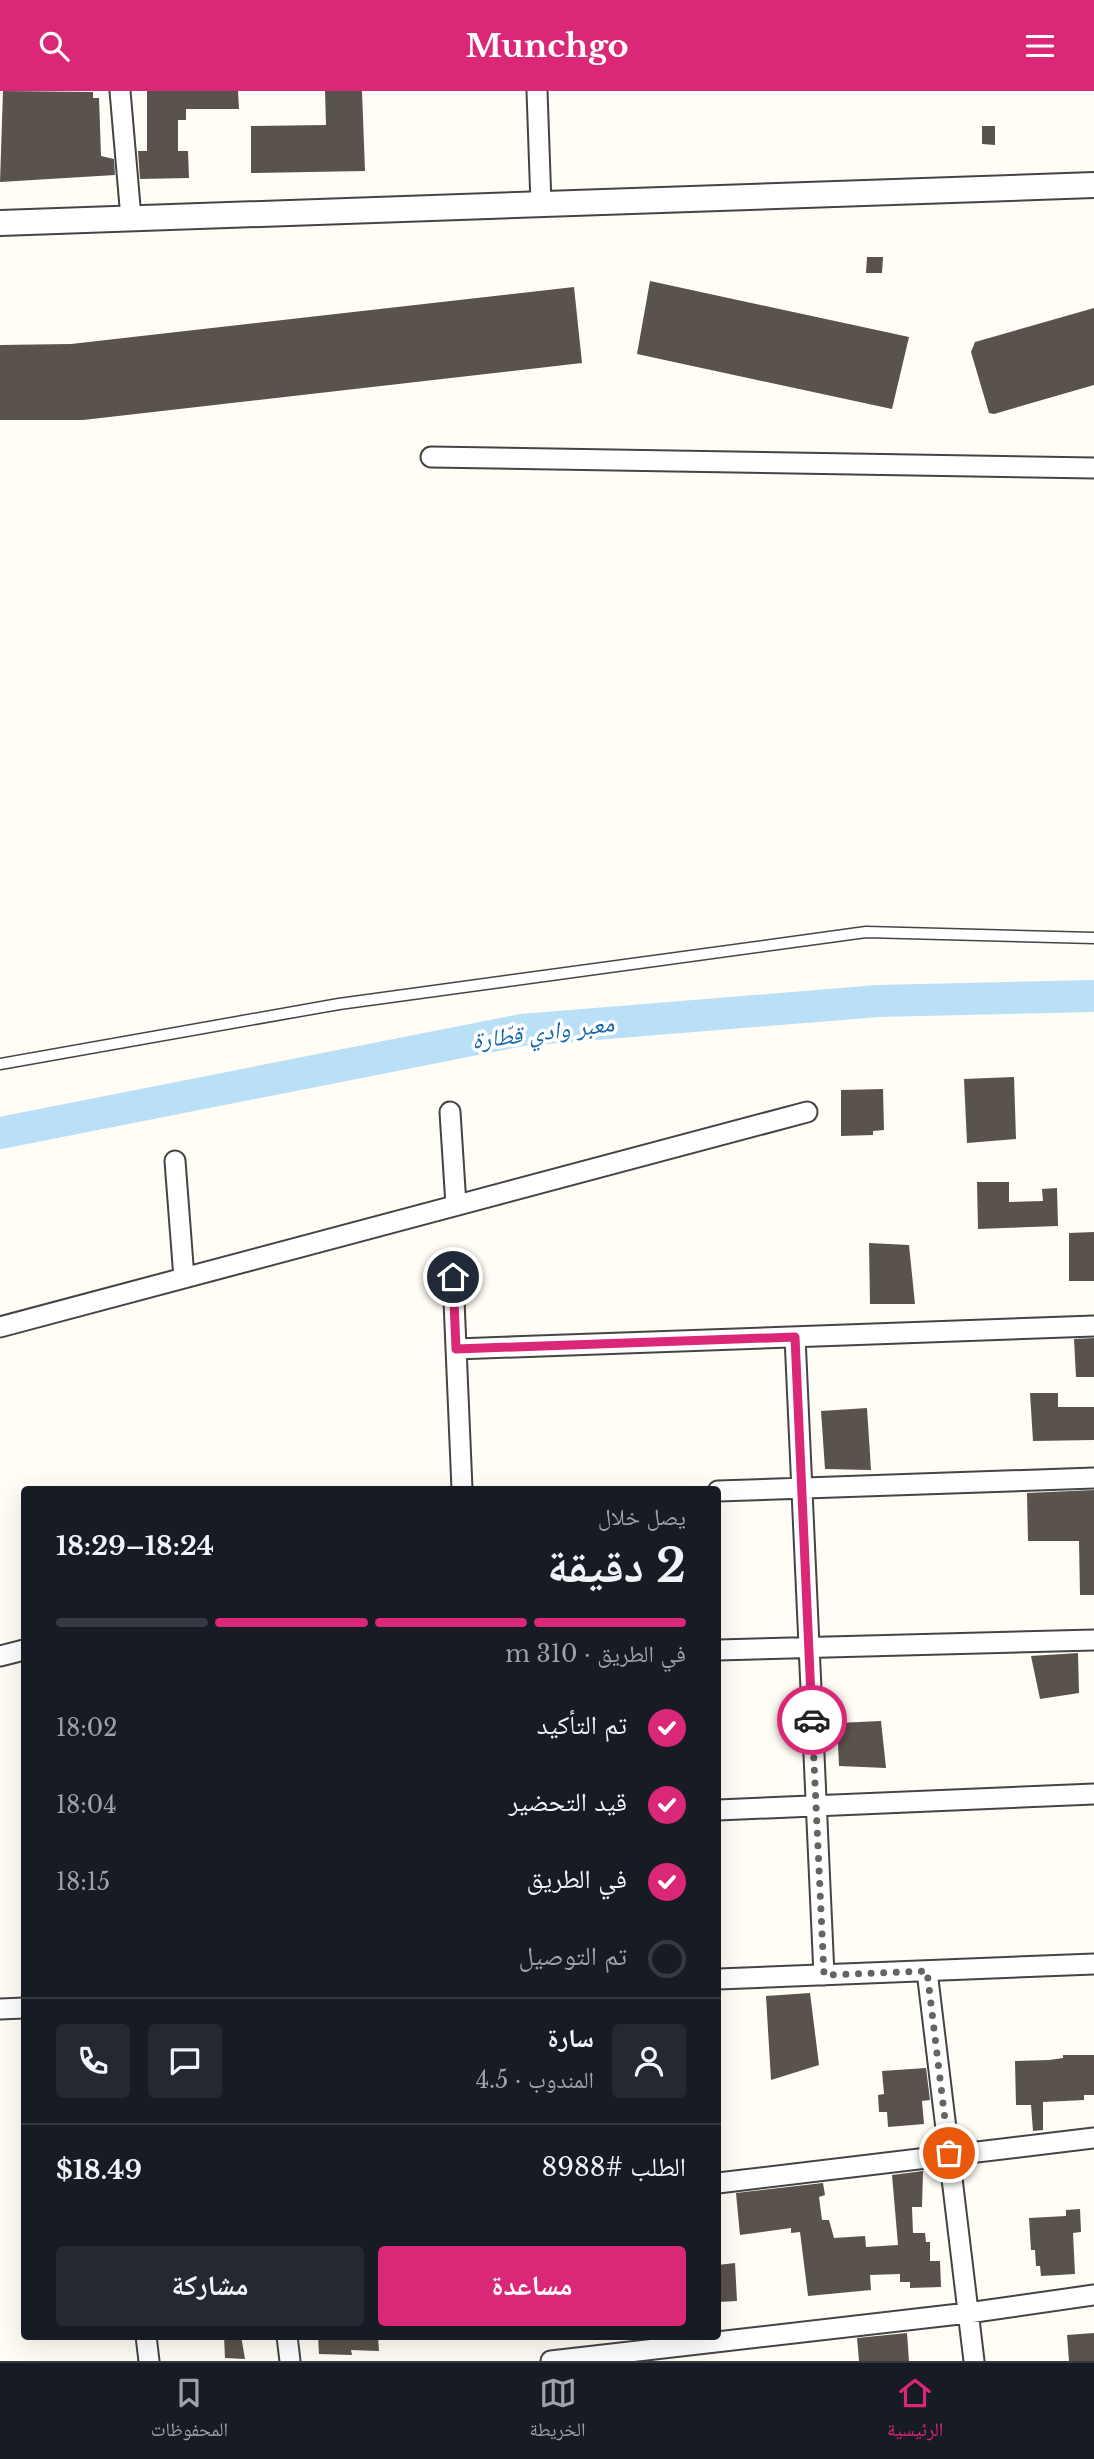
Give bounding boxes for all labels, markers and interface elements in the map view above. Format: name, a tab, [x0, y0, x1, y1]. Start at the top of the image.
text: Munchgo	[465, 26, 629, 66]
icon: search	[35, 27, 73, 65]
icon: menu	[1021, 27, 1059, 65]
water label: معبر وادي قطّارة	[470, 1008, 616, 1060]
pin	[423, 1247, 483, 1307]
icon: home	[434, 1258, 472, 1296]
text: يصل خلال	[598, 1503, 686, 1531]
text: 18:24–18:29	[56, 1530, 214, 1562]
text: 2 دقيقة	[547, 1537, 686, 1594]
text: في الطريق · 310 m	[505, 1640, 686, 1668]
courier	[777, 1685, 847, 1755]
icon: car	[793, 1701, 831, 1739]
text: تم التأكيد	[537, 1709, 627, 1741]
icon: check	[648, 1709, 686, 1747]
text: 18:02	[56, 1714, 117, 1742]
text: قيد التحضير	[508, 1786, 627, 1818]
icon: check	[648, 1786, 686, 1824]
text: 18:04	[56, 1791, 117, 1819]
text: في الطريق	[527, 1863, 627, 1895]
icon: check	[648, 1863, 686, 1901]
text: 18:15	[56, 1868, 110, 1896]
text: تم التوصيل	[519, 1940, 627, 1972]
text: سارة	[547, 2022, 594, 2054]
button: phone	[56, 2024, 130, 2098]
button: chat	[148, 2024, 222, 2098]
button: person	[612, 2024, 686, 2098]
text: المندوب · 4.5	[476, 2066, 594, 2094]
pin	[919, 2123, 979, 2183]
icon: bag	[930, 2134, 968, 2172]
text: الطلب #8988	[542, 2151, 686, 2183]
text: $18.49	[56, 2154, 142, 2186]
button: مشاركة	[56, 2246, 364, 2326]
button: مساعدة	[378, 2246, 686, 2326]
tab: المحفوظات	[151, 2374, 228, 2448]
tab: الخريطة	[530, 2374, 585, 2448]
tab: الرئيسية	[887, 2374, 943, 2448]

